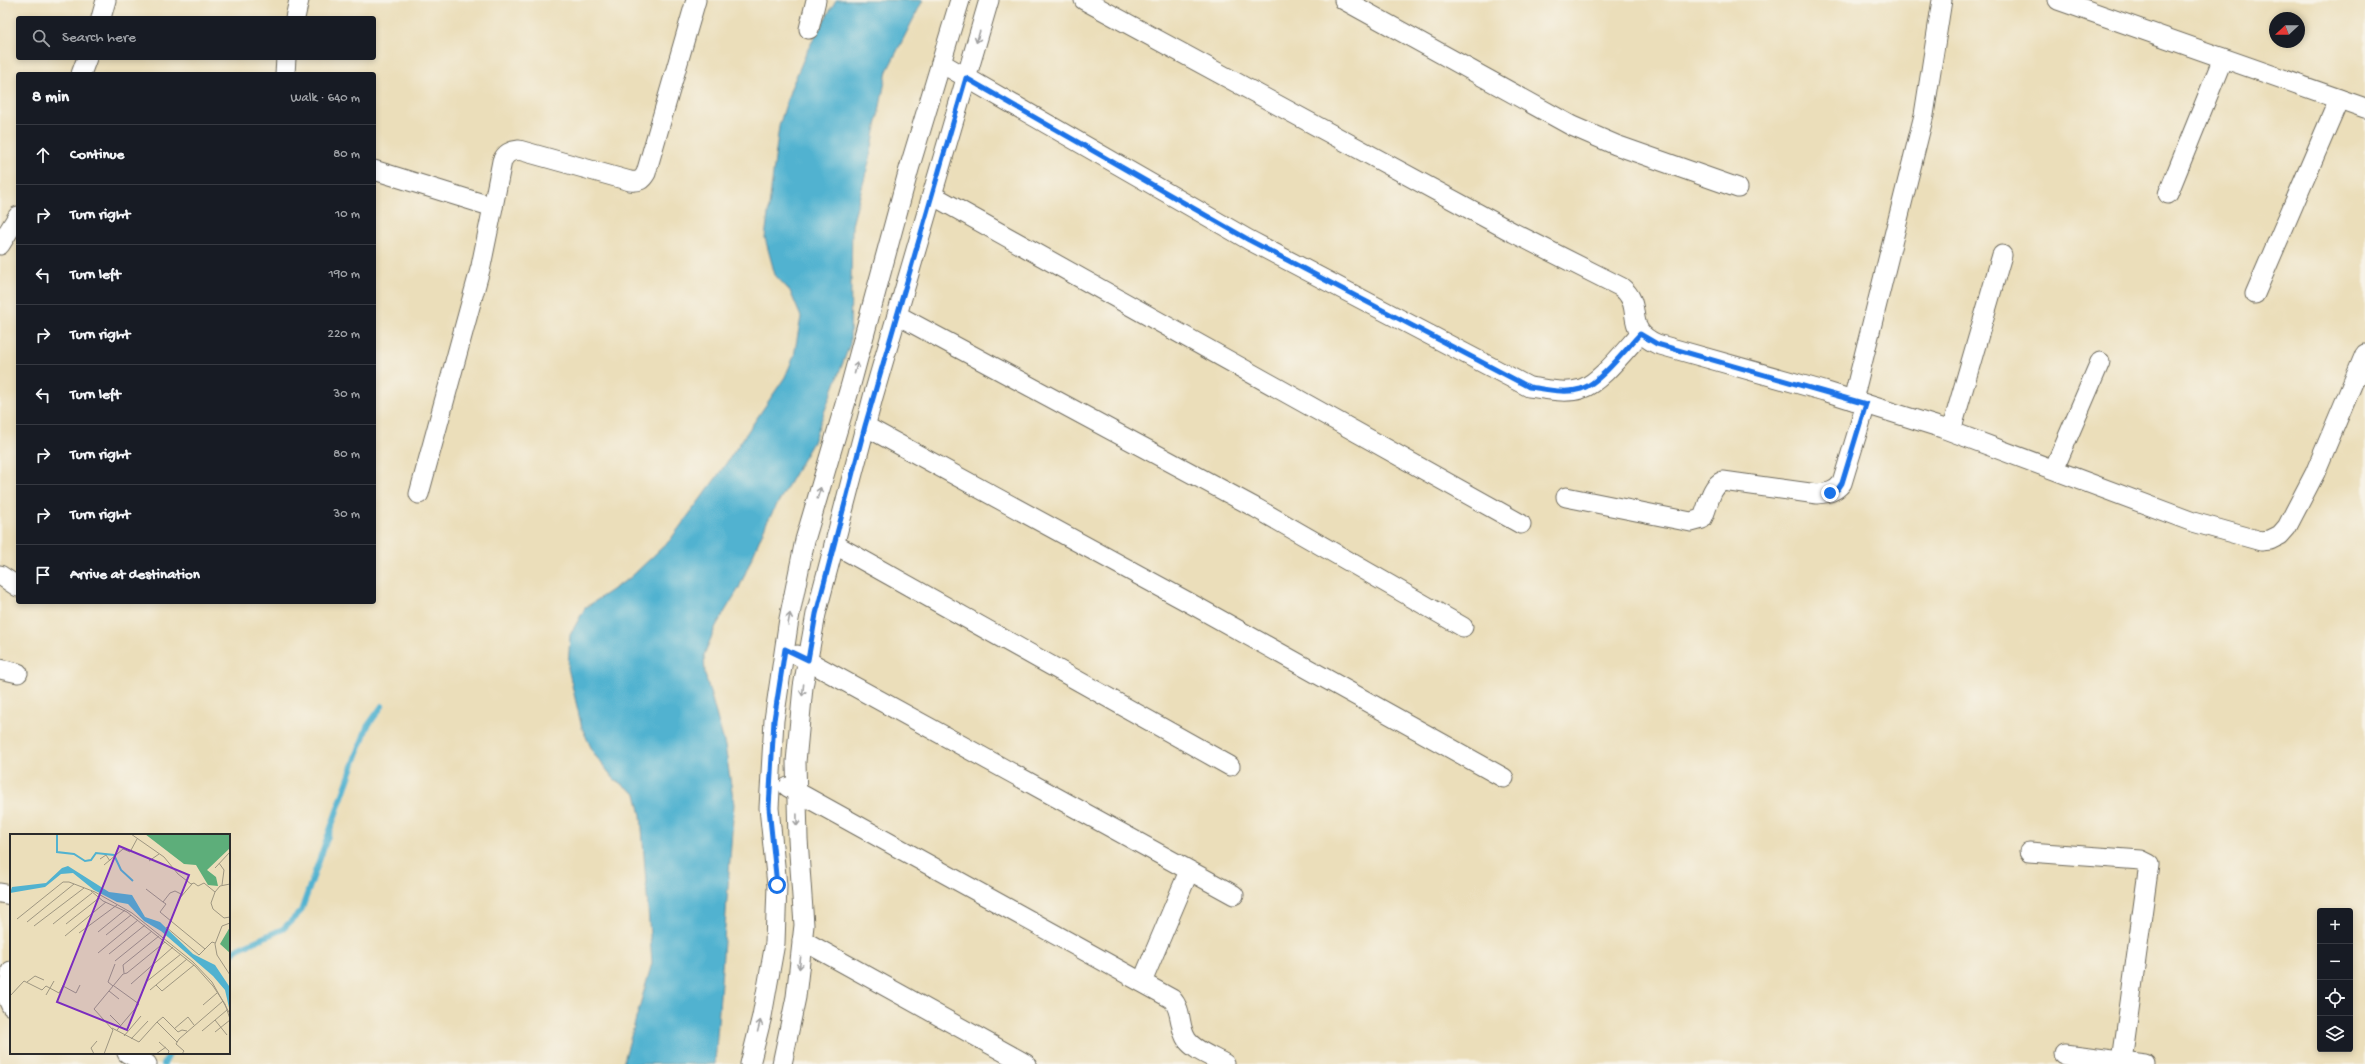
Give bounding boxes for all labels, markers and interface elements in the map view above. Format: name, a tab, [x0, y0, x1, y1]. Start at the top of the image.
north arrow	[2269, 12, 2305, 48]
search box	[16, 16, 376, 60]
icon: search	[30, 27, 52, 49]
text: Search here	[62, 29, 136, 47]
one-way arrow	[974, 31, 981, 44]
text: 8 min	[32, 88, 69, 108]
text: Walk · 640 m	[290, 91, 360, 106]
icon: ahead	[32, 144, 54, 166]
text: Continue	[70, 146, 124, 164]
text: 80 m	[333, 147, 360, 162]
icon: right	[32, 204, 54, 226]
text: Turn right	[70, 206, 130, 224]
text: 10 m	[335, 207, 360, 222]
icon: left	[32, 264, 54, 286]
text: Turn left	[70, 266, 121, 284]
text: 190 m	[329, 267, 360, 282]
icon: right	[32, 324, 54, 346]
text: Turn right	[70, 326, 130, 344]
text: 220 m	[328, 327, 360, 342]
one-way arrow	[852, 362, 860, 375]
icon: left	[32, 384, 54, 406]
text: Turn left	[70, 386, 121, 404]
text: 30 m	[334, 387, 360, 402]
icon: right	[32, 444, 54, 466]
text: Turn right	[70, 446, 130, 464]
text: 80 m	[333, 447, 360, 462]
route end	[1821, 484, 1839, 502]
one-way arrow	[816, 487, 823, 500]
icon: right	[32, 504, 54, 526]
text: Turn right	[70, 506, 130, 524]
text: 30 m	[334, 507, 360, 522]
icon: arrive	[32, 564, 54, 586]
text: Arrive at destination	[70, 566, 200, 584]
one-way arrow	[785, 613, 793, 626]
one-way arrow	[799, 683, 806, 696]
one-way arrow	[794, 813, 801, 826]
inset map	[10, 834, 230, 1054]
route start	[768, 876, 786, 894]
map controls	[2317, 908, 2353, 1052]
button: +	[2317, 908, 2353, 944]
button: −	[2317, 944, 2353, 980]
one-way arrow	[796, 956, 803, 969]
button: locate	[2317, 980, 2353, 1016]
button: layers	[2317, 1016, 2353, 1052]
one-way arrow	[756, 1020, 763, 1033]

